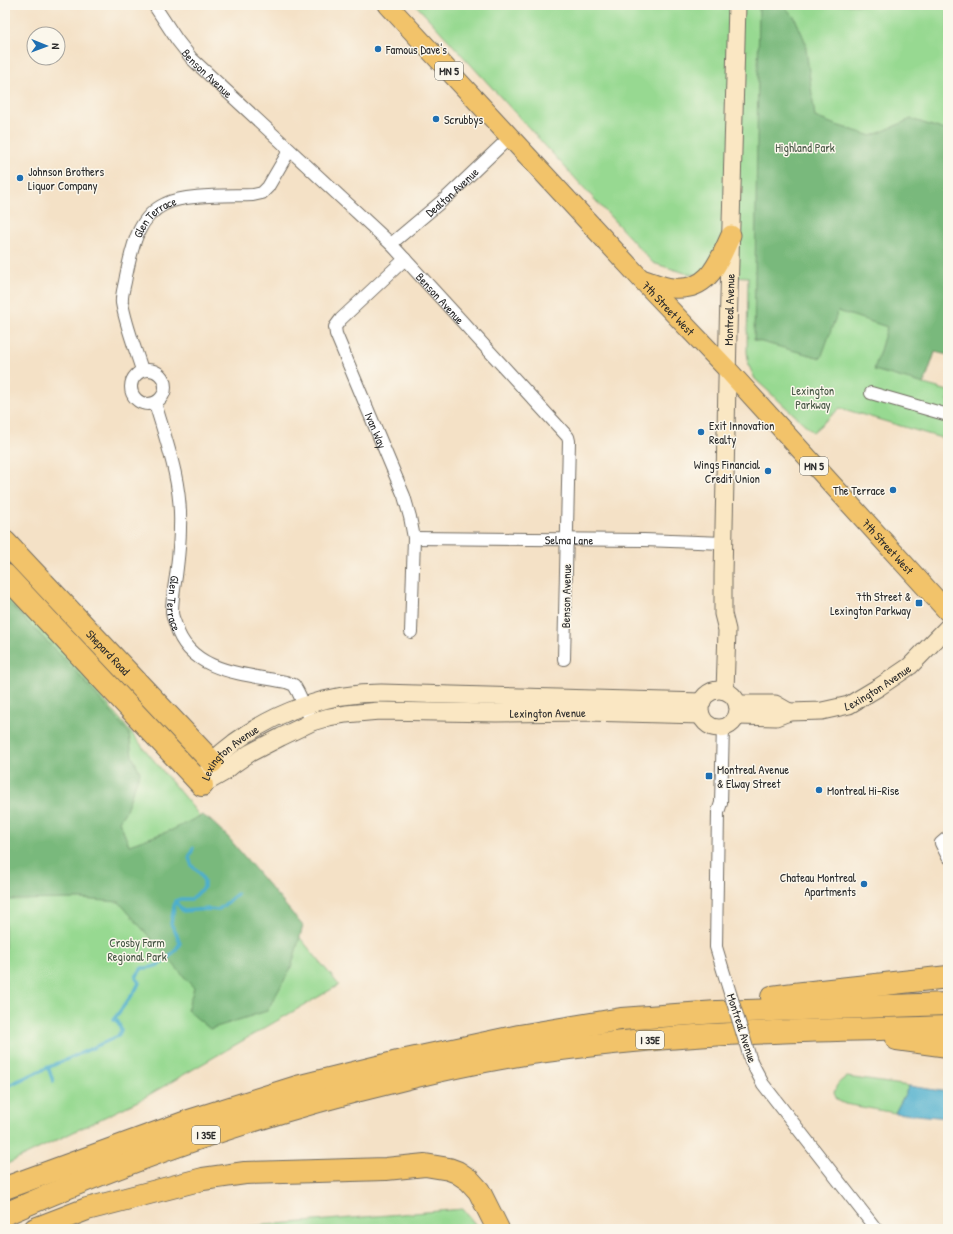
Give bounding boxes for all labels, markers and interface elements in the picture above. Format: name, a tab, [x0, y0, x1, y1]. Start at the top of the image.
north arrow	[26, 26, 66, 66]
place label: Famous Dave's	[385, 41, 447, 58]
text: N	[49, 43, 63, 49]
marker: Famous Dave's	[373, 44, 383, 54]
street label: Benson Avenue	[178, 45, 237, 102]
road number: MN 5	[435, 62, 463, 80]
place label: Scrubbys	[444, 111, 484, 128]
marker: Scrubbys	[431, 114, 441, 124]
park label: Highland Park	[775, 139, 835, 156]
place label: Johnson Brothers Liquor Company	[28, 163, 104, 194]
street label: Dealton Avenue	[421, 163, 482, 220]
marker: Johnson Brothers Liquor Company	[15, 173, 25, 183]
street label: Glen Terrace	[129, 192, 178, 240]
street label: Benson Avenue	[412, 268, 469, 328]
street label: Montreal Avenue	[719, 273, 738, 346]
street label: 7th Street West	[638, 277, 699, 340]
park label: Lexington Parkway	[792, 382, 834, 413]
street label: Ivan Way	[361, 409, 391, 451]
place label: Exit Innovation Realty	[709, 417, 774, 448]
marker: Exit Innovation Realty	[696, 427, 706, 437]
place label: Wings Financial Credit Union	[694, 456, 761, 487]
road number: MN 5	[800, 457, 828, 475]
marker: Wings Financial Credit Union	[763, 466, 773, 476]
place label: The Terrace	[833, 482, 885, 499]
marker: The Terrace	[888, 485, 898, 495]
street label: 7th Street West	[859, 515, 918, 578]
street label: Selma Lane	[545, 531, 594, 548]
street label: Benson Avenue	[557, 563, 575, 628]
street label: Glen Terrace	[163, 574, 186, 633]
place label: 7th Street & Lexington Parkway	[830, 588, 911, 619]
marker: 7th Street & Lexington Parkway	[914, 598, 924, 608]
street label: Shepard Road	[83, 625, 134, 679]
street label: Lexington Avenue	[843, 659, 914, 714]
street label: Lexington Avenue	[510, 704, 586, 721]
street label: Lexington Avenue	[196, 720, 262, 783]
place label: Montreal Avenue & Elway Street	[717, 761, 789, 792]
marker: Montreal Avenue & Elway Street	[704, 771, 714, 781]
place label: Montreal Hi-Rise	[827, 782, 899, 799]
marker: Montreal Hi-Rise	[814, 785, 824, 795]
place label: Chateau Montreal Apartments	[780, 869, 857, 900]
marker: Chateau Montreal Apartments	[859, 879, 869, 889]
park label: Crosby Farm Regional Park	[107, 934, 167, 965]
street label: Montreal Avenue	[723, 991, 761, 1065]
road number: I 35E	[636, 1031, 664, 1049]
road number: I 35E	[192, 1126, 220, 1144]

